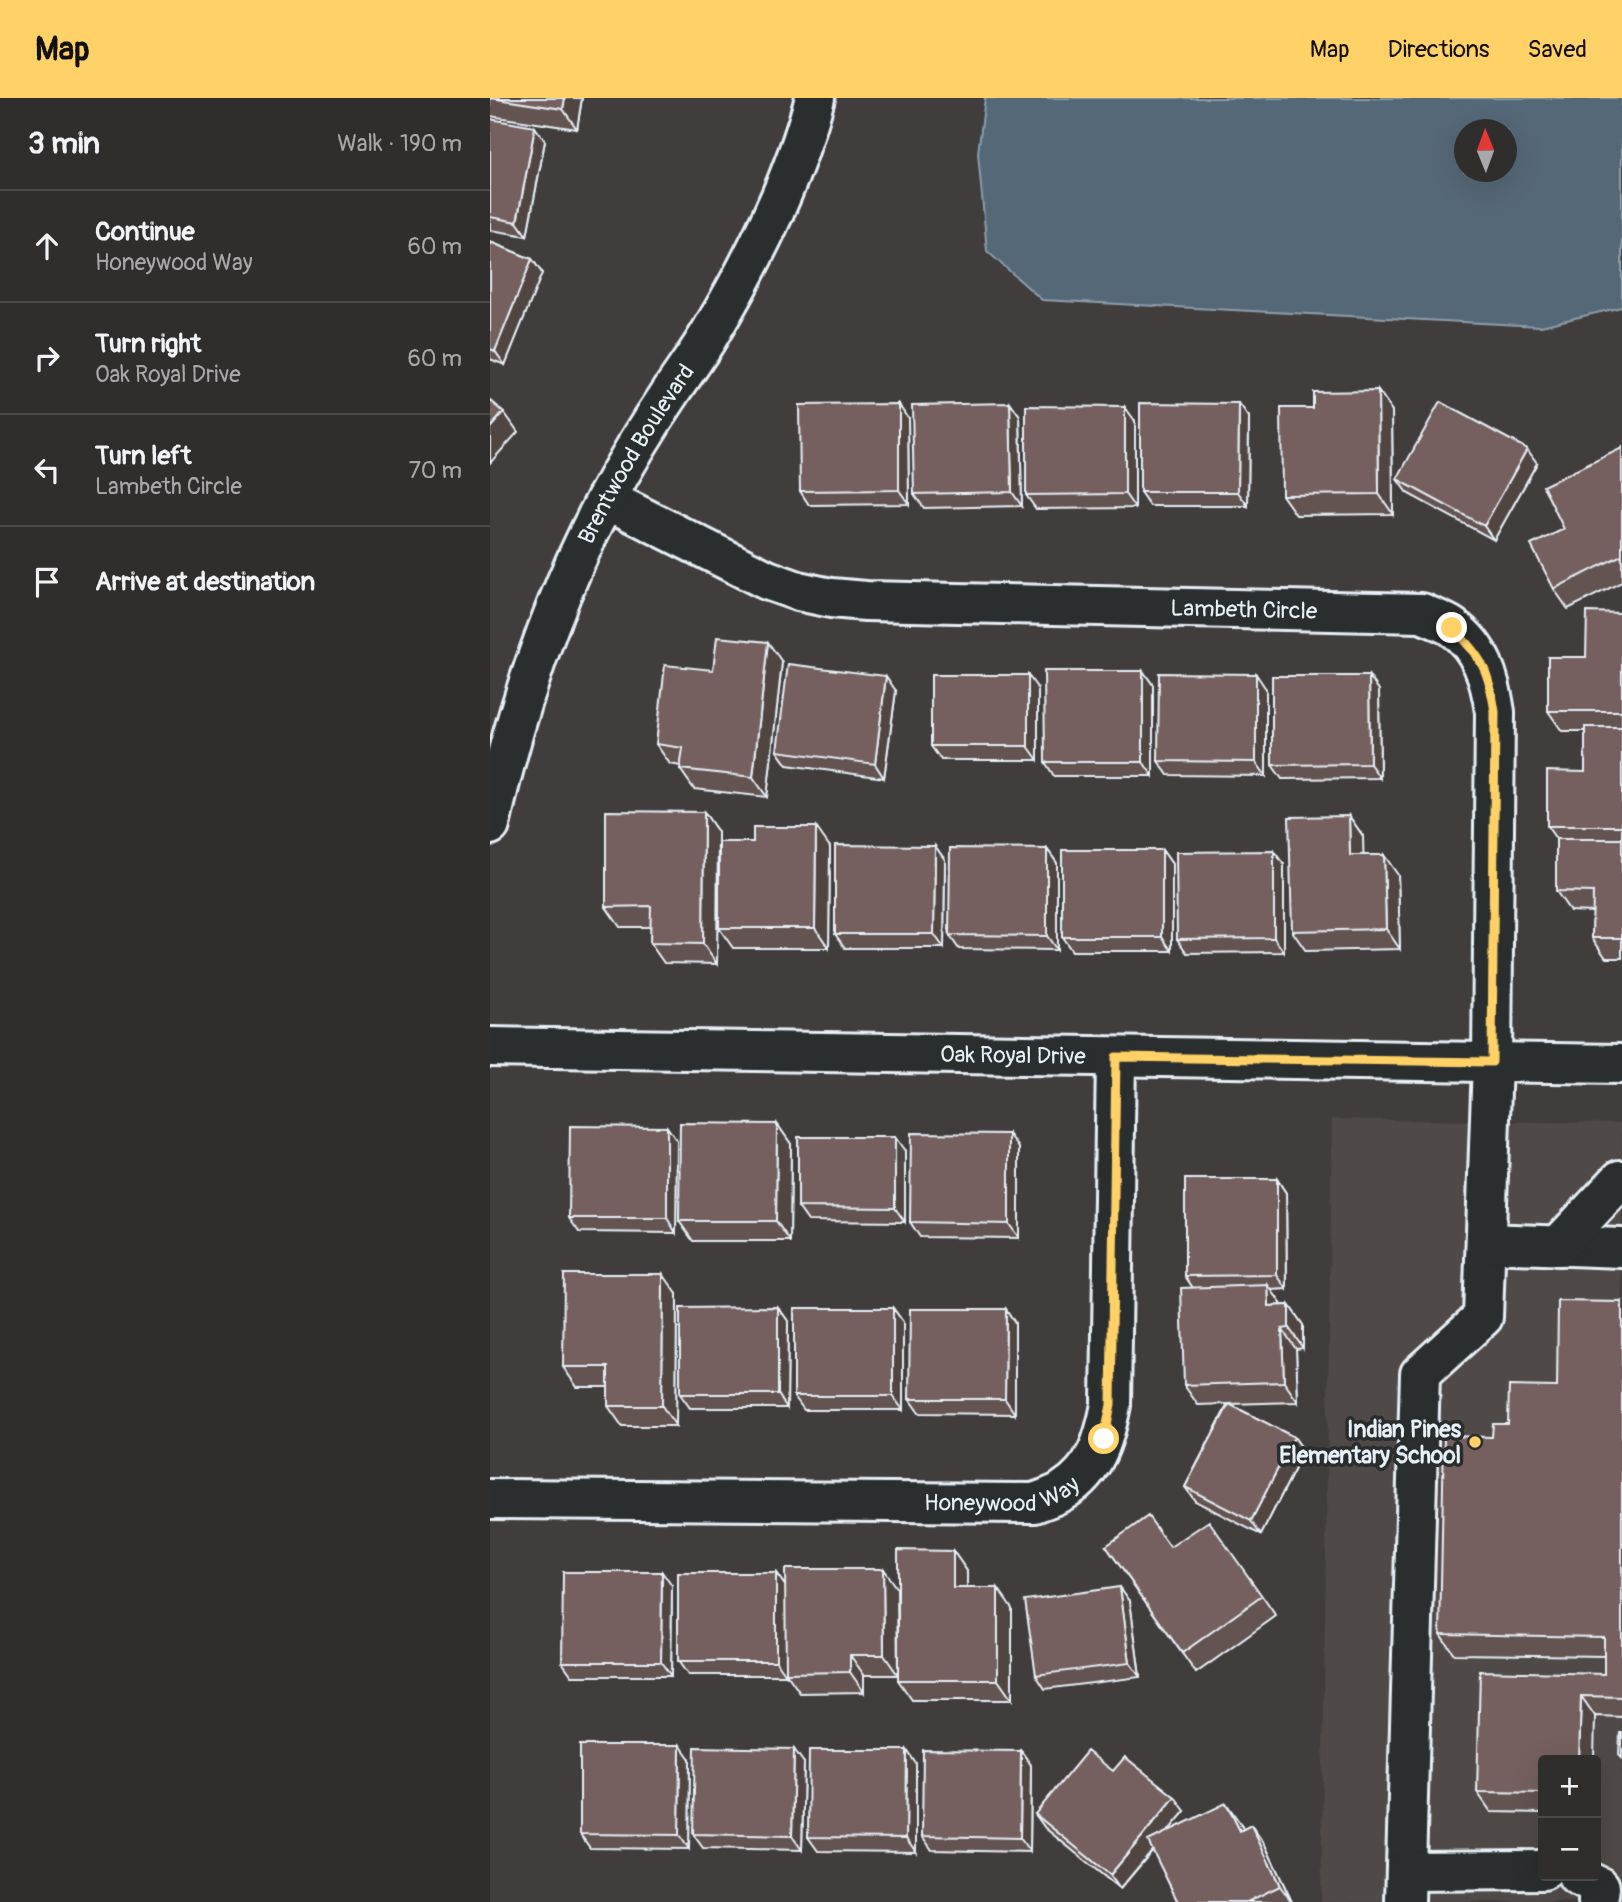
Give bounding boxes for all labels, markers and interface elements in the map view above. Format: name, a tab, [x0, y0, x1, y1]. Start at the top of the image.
text: Map	[35, 29, 90, 70]
text: Map	[1310, 35, 1350, 64]
text: Directions	[1388, 35, 1489, 64]
text: Saved	[1527, 35, 1587, 64]
north arrow	[1454, 119, 1517, 182]
text: 3 min	[28, 125, 100, 162]
text: Walk · 190 m	[337, 129, 462, 158]
text: Continue	[95, 216, 195, 248]
icon: ahead	[28, 227, 66, 265]
text: 60 m	[407, 232, 462, 261]
text: Honeywood Way	[95, 248, 253, 277]
text: Turn right	[95, 328, 201, 360]
icon: right	[28, 339, 66, 377]
text: 60 m	[407, 344, 462, 373]
street label: Brentwood Boulevard	[571, 358, 700, 548]
text: Oak Royal Drive	[95, 360, 241, 389]
text: Turn left	[95, 440, 191, 472]
icon: left	[28, 451, 66, 489]
text: 70 m	[409, 456, 462, 485]
text: Lambeth Circle	[95, 472, 242, 501]
icon: arrive	[28, 563, 66, 601]
text: Arrive at destination	[95, 566, 315, 598]
street label: Lambeth Circle	[1170, 593, 1318, 625]
route end	[1436, 612, 1467, 643]
street label: Oak Royal Drive	[940, 1039, 1087, 1070]
place label: Indian Pines Elementary School	[1279, 1415, 1462, 1470]
route start	[1088, 1423, 1119, 1454]
marker: Indian Pines Elementary School	[1467, 1434, 1483, 1450]
street label: Honeywood Way	[924, 1470, 1085, 1518]
map controls	[1538, 1755, 1601, 1881]
button: +	[1538, 1755, 1601, 1818]
button: −	[1538, 1818, 1601, 1881]

